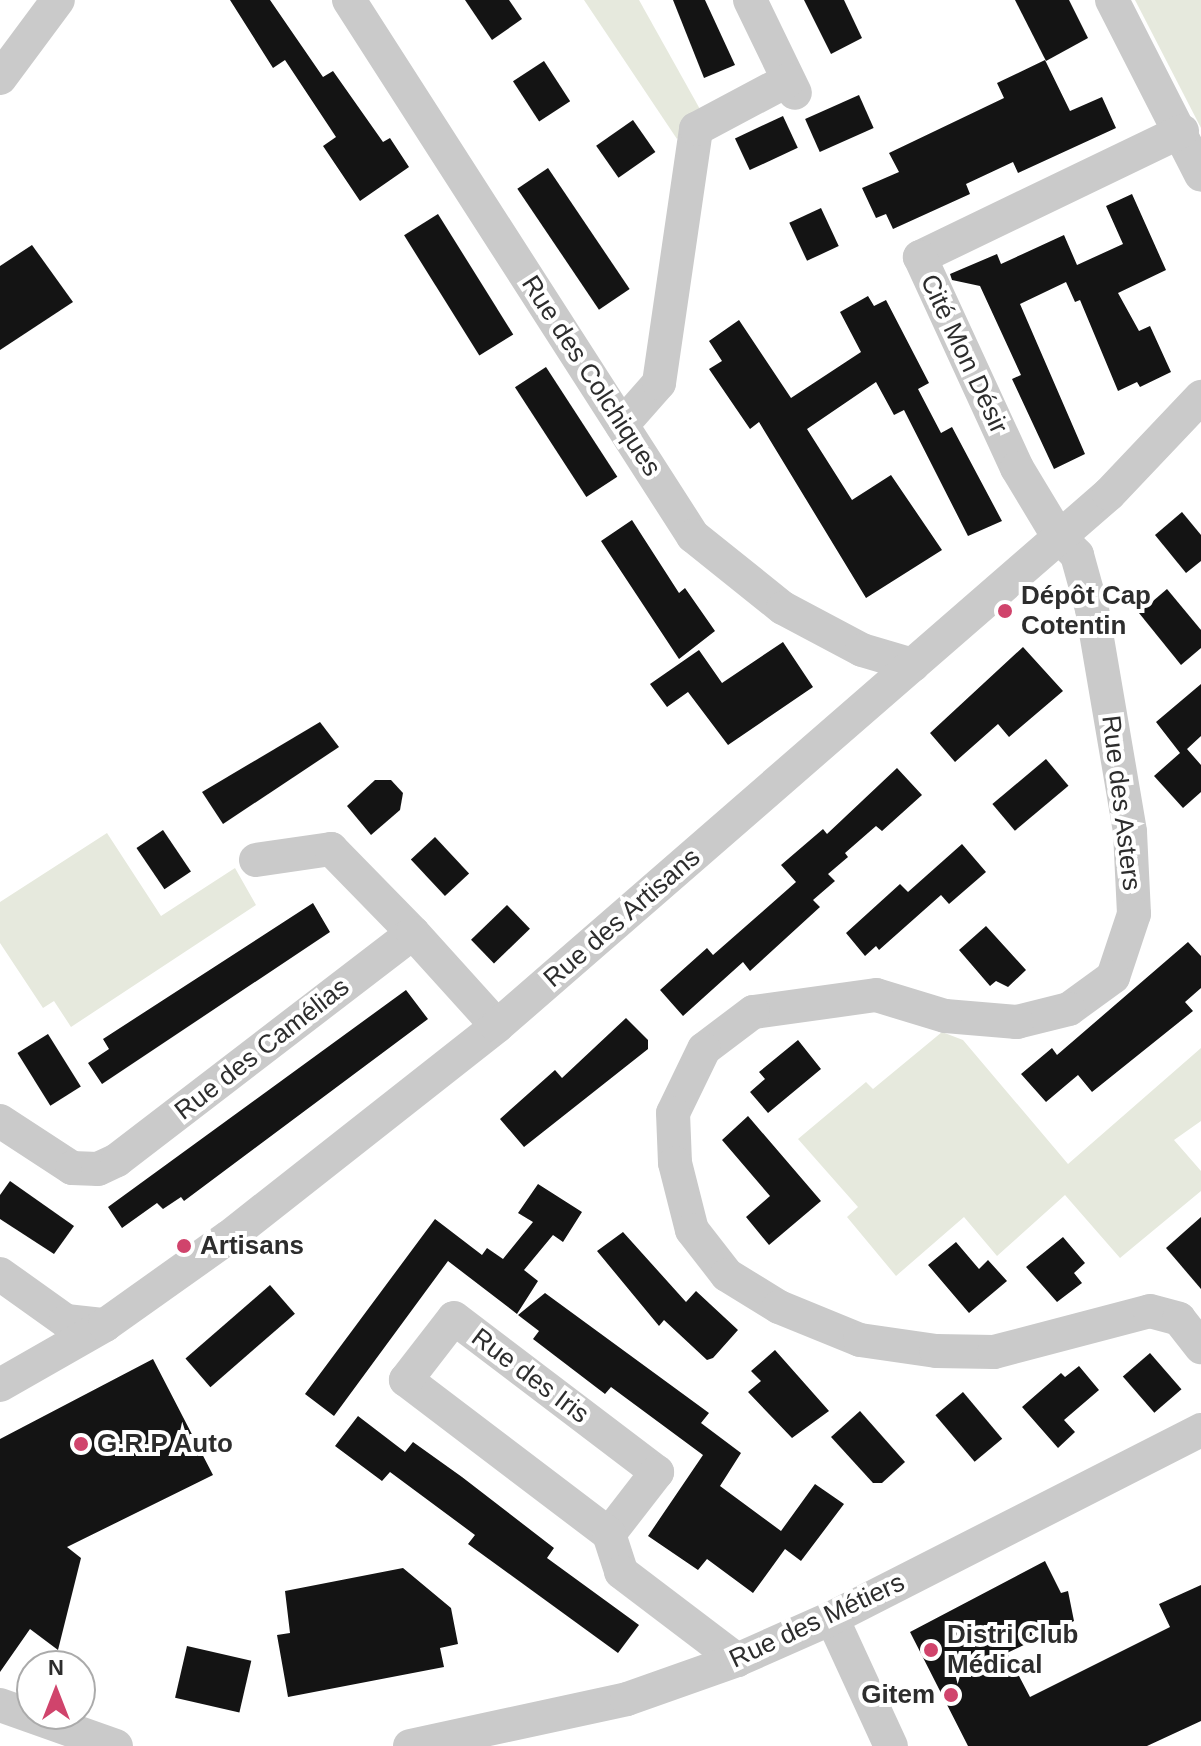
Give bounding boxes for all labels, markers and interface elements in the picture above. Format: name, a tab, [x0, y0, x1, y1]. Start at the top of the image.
street label: Cité Mon Désir	[914, 269, 1014, 439]
street label: Rue des Colchiques	[515, 270, 667, 482]
place label: Dépôt Cap Cotentin	[1021, 580, 1151, 642]
marker: Dépôt Cap Cotentin	[996, 602, 1014, 620]
street label: Rue des Asters	[1095, 713, 1147, 893]
street label: Rue des Artisans	[537, 841, 707, 995]
street label: Rue des Camélias	[169, 971, 355, 1127]
place label: Artisans	[200, 1230, 304, 1262]
marker: Artisans	[175, 1237, 193, 1255]
street label: Rue des Iris	[465, 1322, 595, 1430]
place label: G.R.P Auto	[97, 1428, 234, 1460]
marker: G.R.P Auto	[72, 1435, 90, 1453]
street label: Rue des Métiers	[725, 1567, 909, 1675]
place label: Distri Club Médical	[947, 1619, 1078, 1680]
marker: Distri Club Médical	[922, 1641, 940, 1659]
north arrow	[16, 1650, 96, 1730]
text: N	[48, 1655, 64, 1680]
place label: Gitem	[861, 1679, 935, 1711]
marker: Gitem	[942, 1686, 960, 1704]

